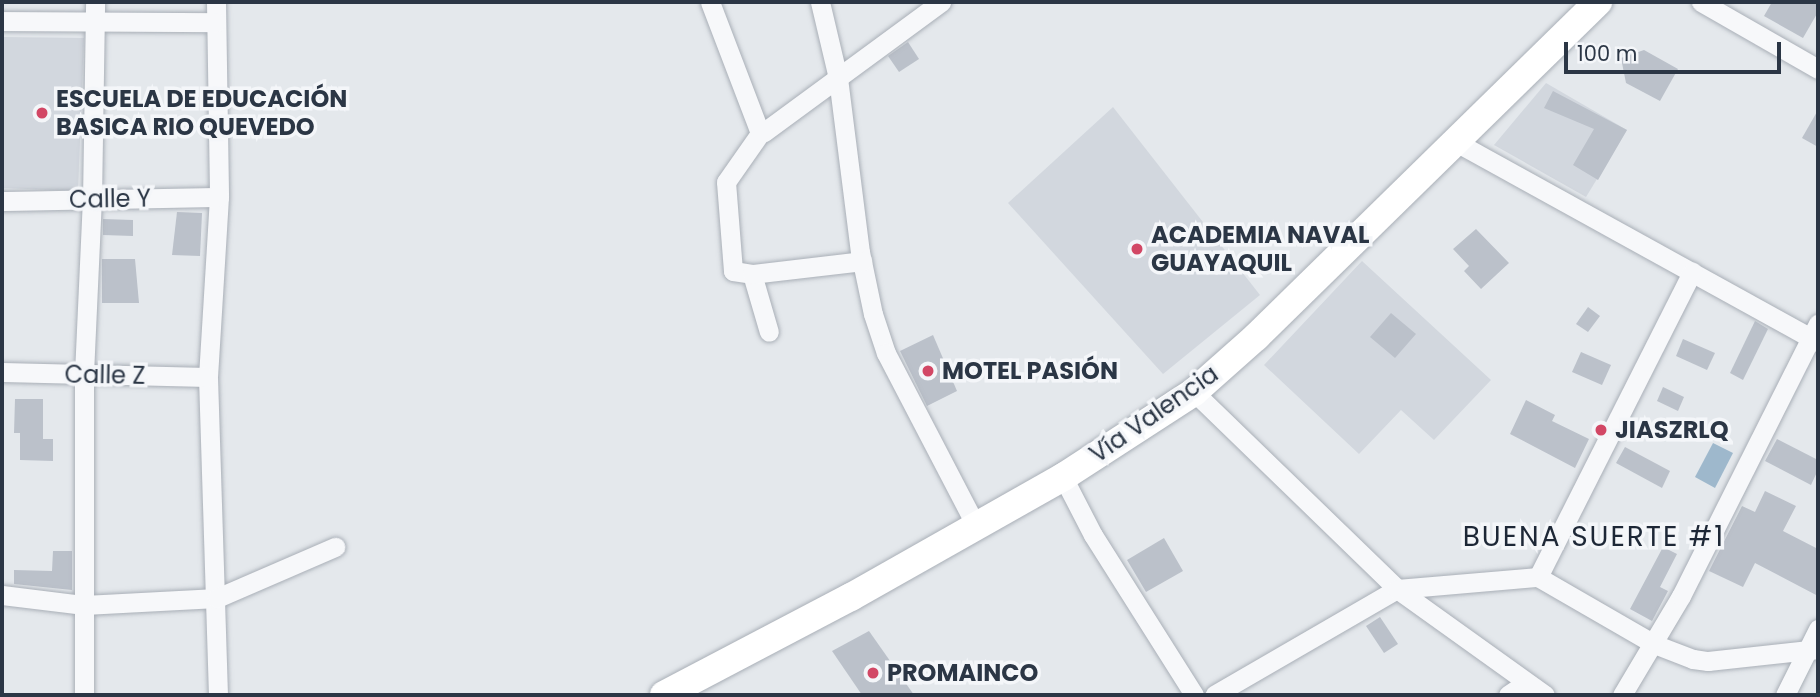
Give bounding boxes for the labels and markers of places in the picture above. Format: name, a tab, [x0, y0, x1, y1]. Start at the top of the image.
place label: ESCUELA DE EDUCACIÓN BASICA RIO QUEVEDO	[56, 85, 347, 141]
marker: ESCUELA DE EDUCACIÓN BASICA RIO QUEVEDO	[34, 105, 50, 121]
place label: ACADEMIA NAVAL GUAYAQUIL	[1151, 221, 1369, 277]
marker: ACADEMIA NAVAL GUAYAQUIL	[1129, 241, 1145, 257]
place label: MOTEL PASIÓN	[942, 357, 1118, 385]
marker: MOTEL PASIÓN	[920, 363, 936, 379]
place label: JIASZRLQ	[1615, 416, 1729, 444]
marker: JIASZRLQ	[1593, 422, 1609, 438]
place label: PROMAINCO	[887, 659, 1038, 687]
marker: PROMAINCO	[865, 665, 881, 681]

